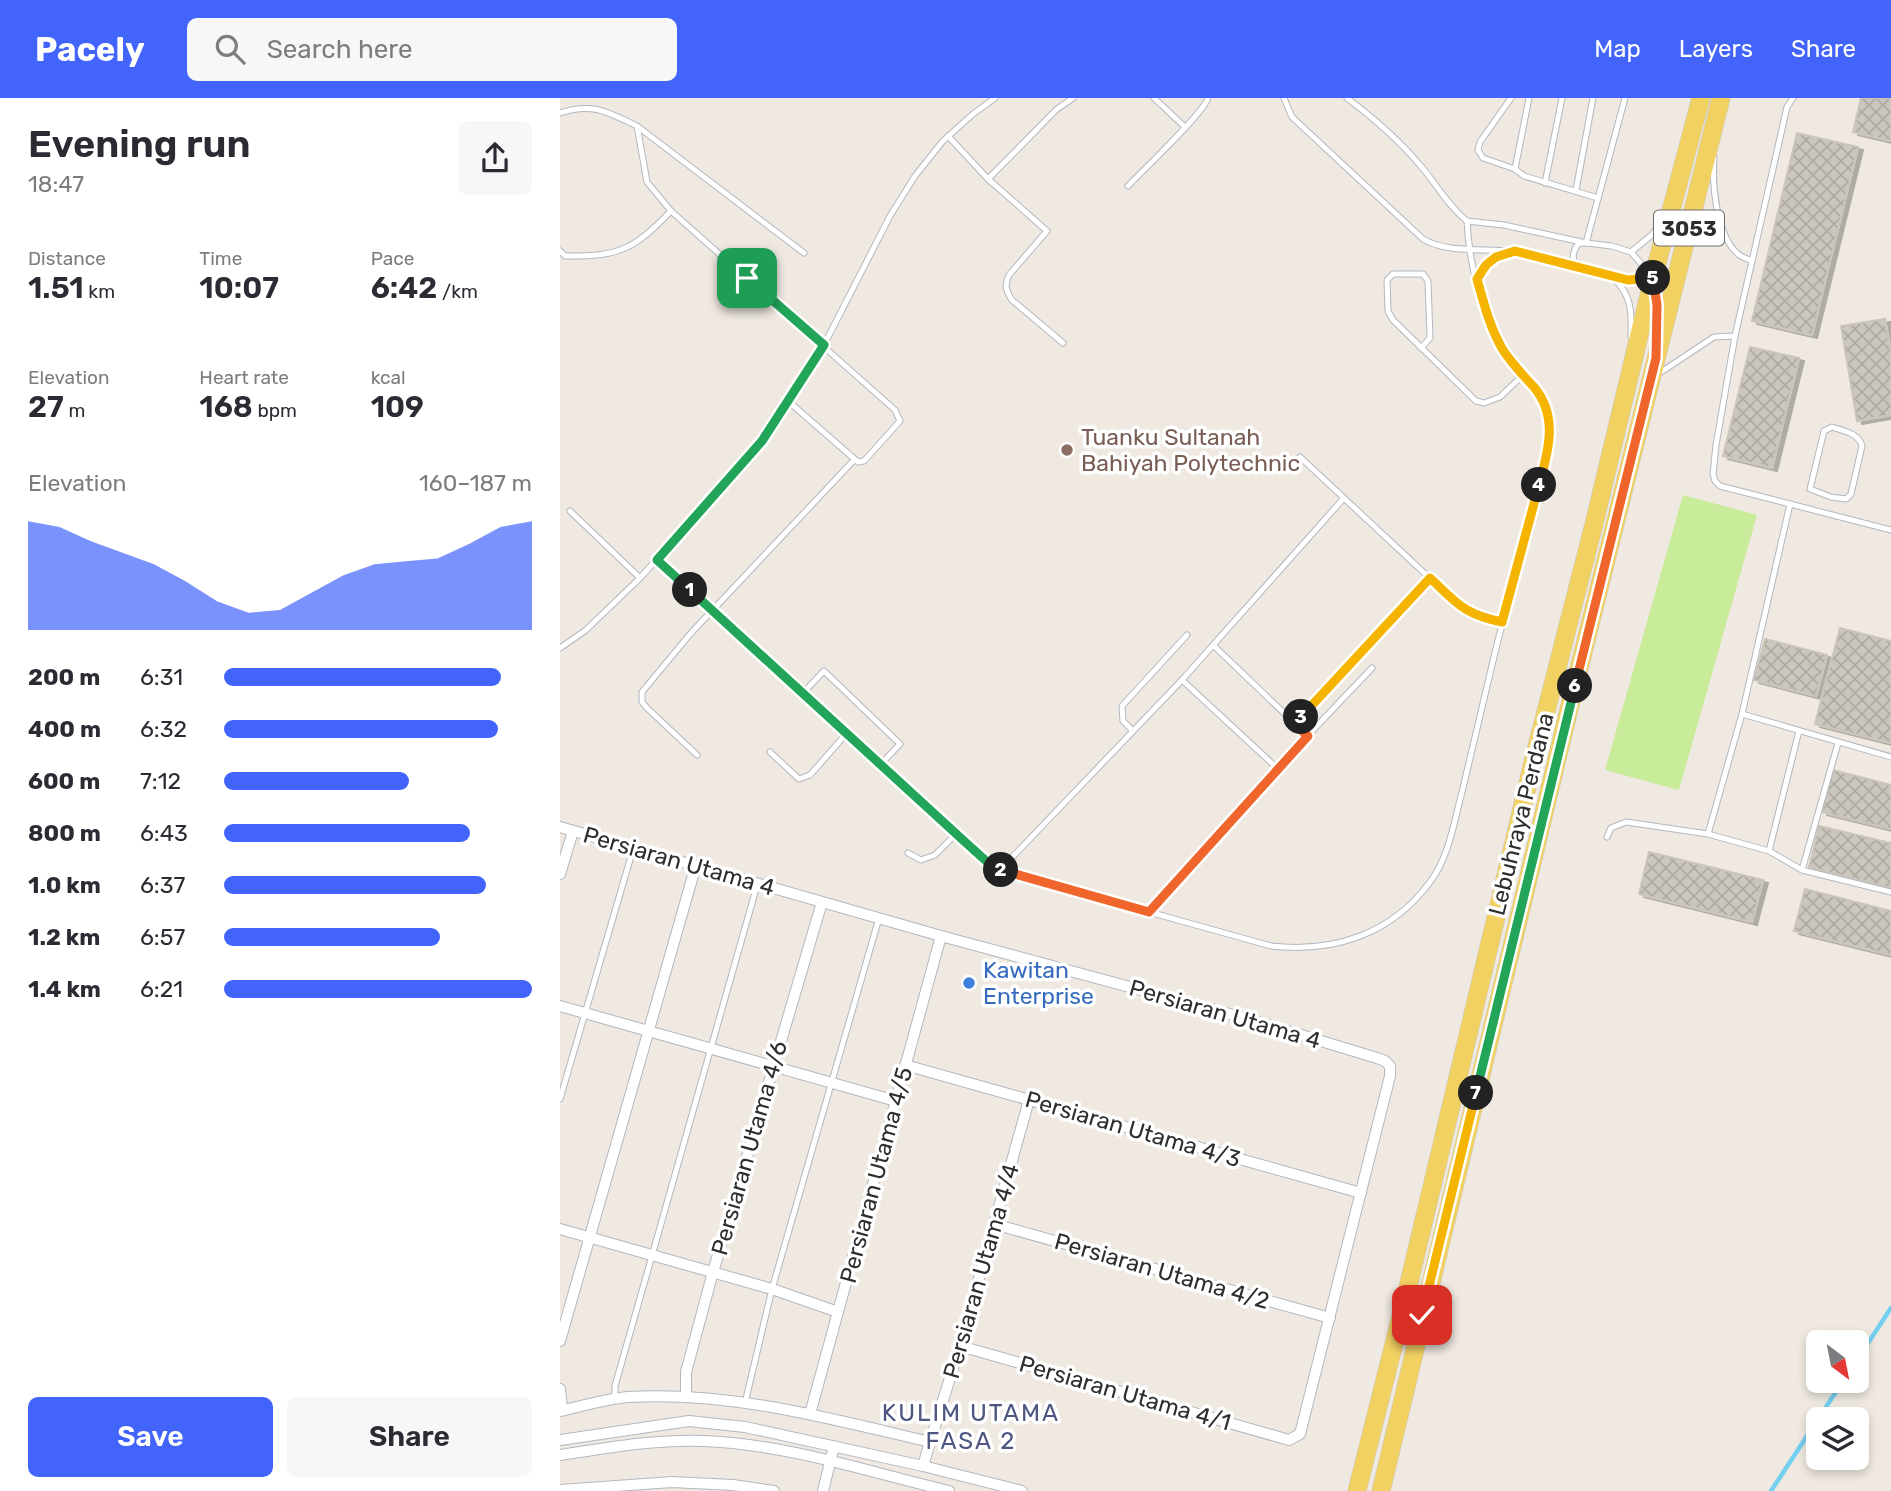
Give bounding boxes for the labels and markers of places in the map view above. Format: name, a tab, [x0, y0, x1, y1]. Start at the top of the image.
pin	[717, 248, 777, 308]
pin: 5	[1636, 260, 1670, 296]
place label: Tuanku Sultanah Bahiyah Polytechnic	[1081, 423, 1300, 477]
marker: Tuanku Sultanah Bahiyah Polytechnic	[1059, 442, 1075, 458]
pin: 4	[1522, 468, 1556, 502]
pin: 1	[673, 573, 708, 608]
pin: 6	[1558, 668, 1592, 704]
pin: 3	[1284, 700, 1318, 734]
pin: 2	[984, 852, 1018, 888]
place label: Kawitan Enterprise	[983, 956, 1094, 1010]
marker: Kawitan Enterprise	[961, 975, 977, 991]
pin: 7	[1458, 1076, 1494, 1110]
pin	[1392, 1285, 1452, 1345]

